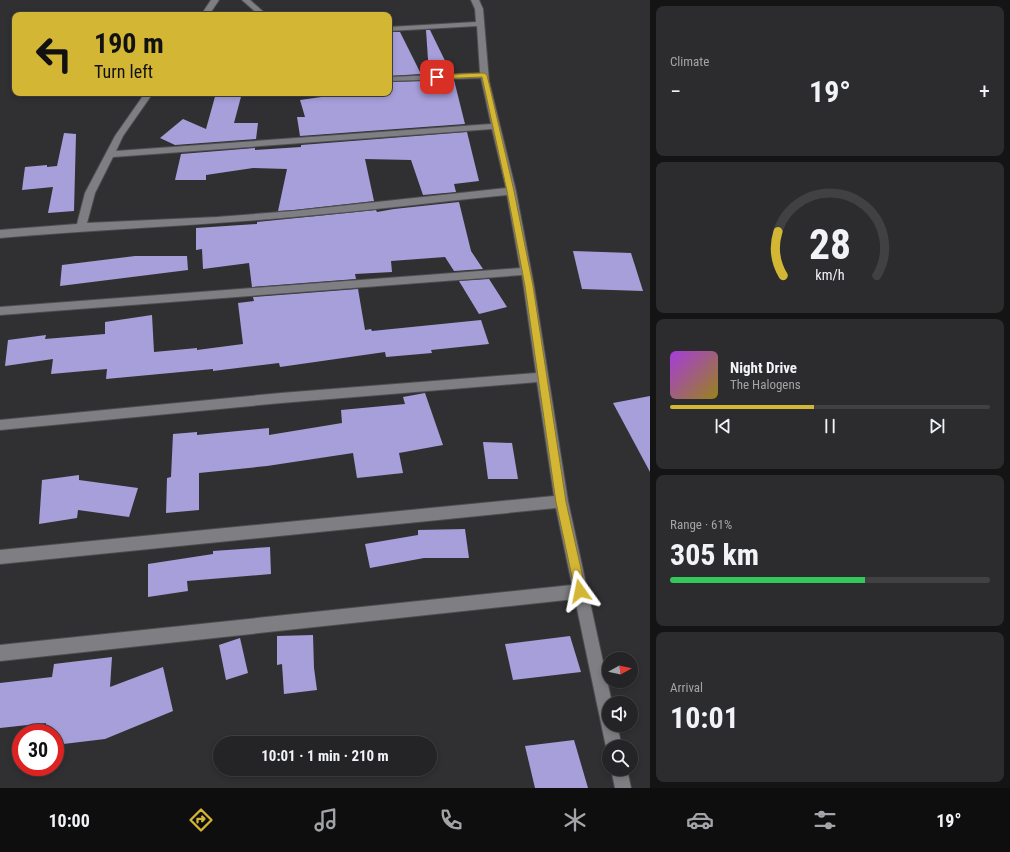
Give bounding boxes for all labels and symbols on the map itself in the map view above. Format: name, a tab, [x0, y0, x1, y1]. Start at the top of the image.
pin	[420, 60, 454, 94]
position arrow	[559, 570, 601, 612]
north arrow	[602, 652, 638, 688]
speed limit sign: 30	[12, 724, 64, 776]

